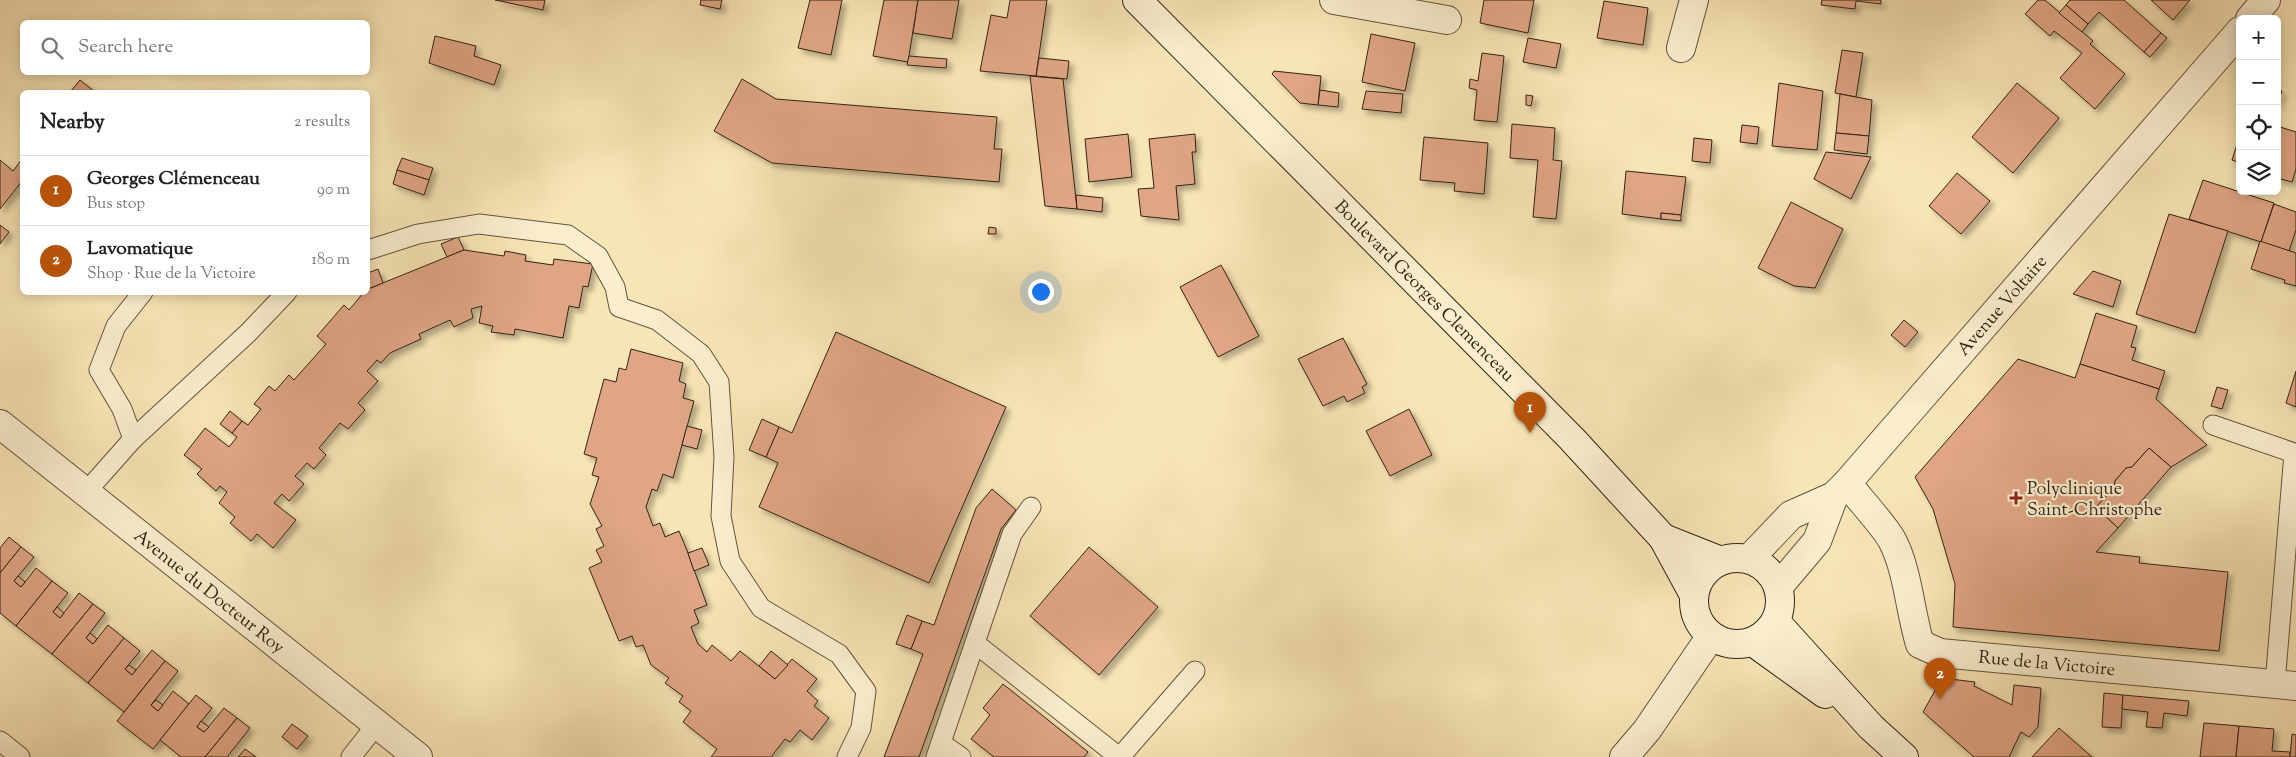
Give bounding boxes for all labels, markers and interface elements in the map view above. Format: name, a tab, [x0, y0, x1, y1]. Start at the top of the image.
map controls	[2236, 15, 2281, 195]
button: +	[2236, 15, 2281, 60]
search box	[20, 20, 370, 75]
icon: search	[38, 34, 66, 62]
text: Search here	[78, 34, 173, 61]
button: −	[2236, 60, 2281, 105]
button: locate	[2236, 105, 2281, 150]
text: Nearby	[40, 108, 105, 138]
text: 2 results	[294, 111, 350, 134]
button: layers	[2236, 150, 2281, 195]
text: Georges Clémenceau	[87, 166, 260, 193]
text: 1	[53, 179, 59, 202]
text: 90 m	[317, 179, 350, 202]
text: Bus stop	[87, 193, 145, 216]
street label: Boulevard Georges Clemenceau	[1327, 195, 1520, 389]
text: Lavomatique	[87, 236, 193, 263]
text: 2	[52, 249, 60, 272]
text: 180 m	[311, 249, 350, 272]
street label: Avenue Voltaire	[1952, 250, 2054, 362]
text: Shop · Rue de la Victoire	[87, 263, 256, 286]
your location	[1028, 279, 1054, 305]
pin: 1	[1514, 392, 1546, 433]
place label: Polyclinique Saint-Christophe	[2027, 477, 2162, 524]
marker: Polyclinique Saint-Christophe	[2009, 491, 2023, 505]
street label: Avenue du Docteur Roy	[127, 524, 289, 661]
street label: Rue de la Victoire	[1977, 646, 2116, 684]
pin: 2	[1924, 658, 1956, 699]

